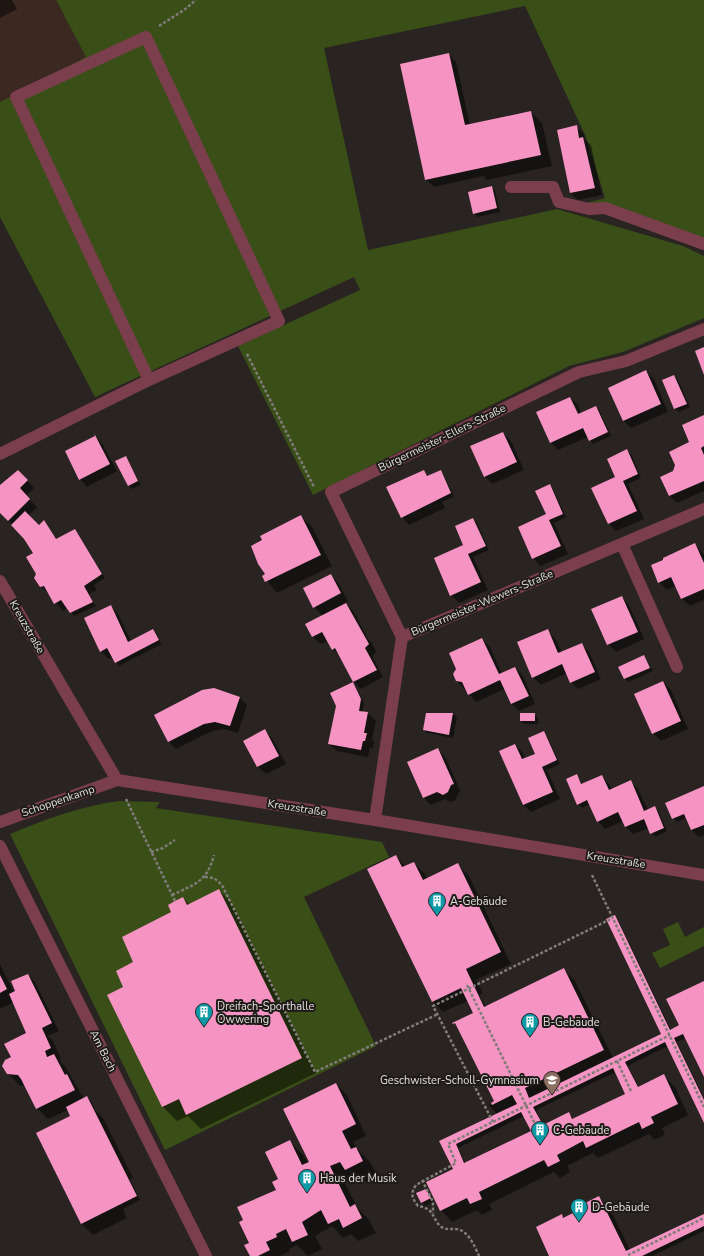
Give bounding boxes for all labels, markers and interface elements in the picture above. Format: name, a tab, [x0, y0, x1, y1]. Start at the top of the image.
street label: Bürgermeister-Ellers-Straße	[376, 401, 508, 475]
street label: Bürgermeister-Wewers-Straße	[409, 566, 556, 640]
street label: Kreuzstraße	[6, 598, 48, 657]
street label: Schoppenkamp	[20, 781, 96, 821]
street label: Kreuzstraße	[267, 796, 328, 820]
street label: Kreuzstraße	[586, 848, 647, 872]
building icon: A-Gebäude	[427, 891, 447, 916]
place label: A-Gebäude	[450, 894, 507, 909]
place label: Dreifach-Sporthalle Owwering	[217, 999, 315, 1027]
building icon: Dreifach-Sporthalle Owwering	[194, 1002, 214, 1027]
building icon: B-Gebäude	[520, 1012, 540, 1037]
place label: B-Gebäude	[543, 1015, 600, 1030]
street label: Am Bach	[86, 1028, 120, 1074]
school or university icon: Geschwister-Scholl-Gymnasium	[542, 1070, 562, 1095]
place label: Geschwister-Scholl-Gymnasium	[380, 1073, 539, 1088]
building icon: C-Gebäude	[530, 1120, 550, 1145]
place label: C-Gebäude	[553, 1123, 609, 1138]
building icon: Haus der Musik	[297, 1168, 317, 1193]
place label: Haus der Musik	[320, 1171, 397, 1186]
building icon: D-Gebäude	[569, 1197, 589, 1222]
place label: D-Gebäude	[592, 1200, 649, 1215]

